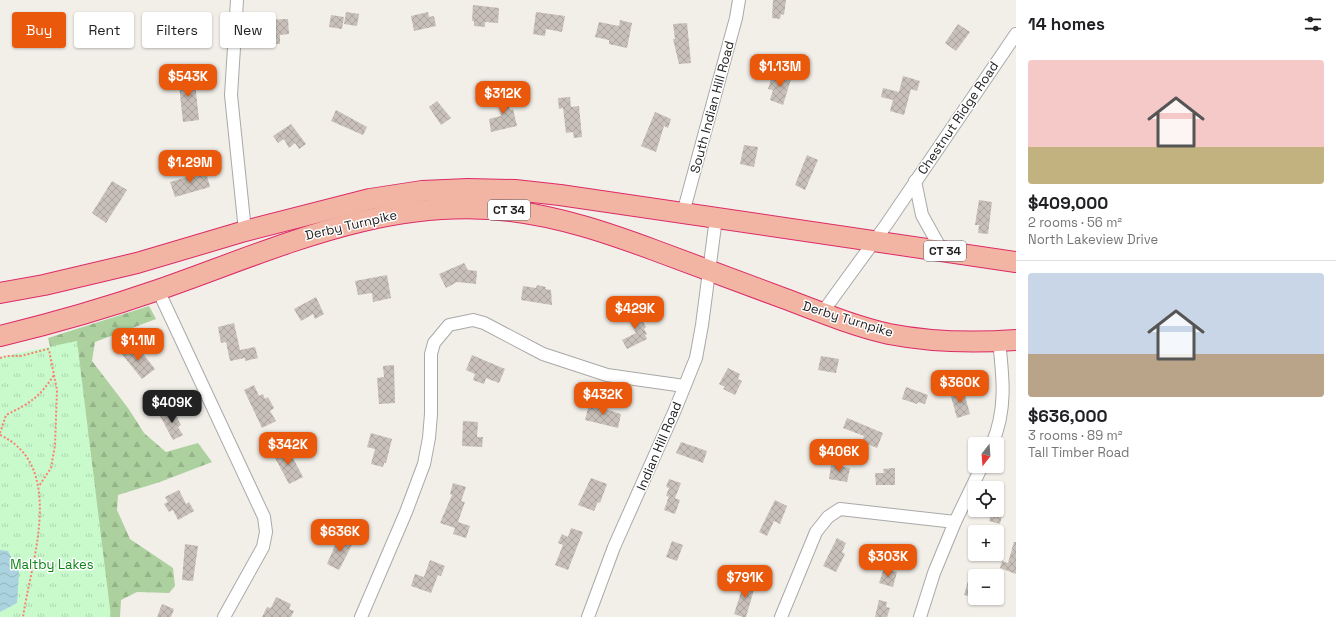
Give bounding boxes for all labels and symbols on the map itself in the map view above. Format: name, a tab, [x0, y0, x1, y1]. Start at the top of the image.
street label: South Indian Hill Road	[686, 39, 738, 175]
pin: $1.13M	[747, 54, 813, 88]
street label: Chestnut Ridge Road	[914, 58, 1002, 178]
pin: $543K	[160, 64, 216, 98]
pin: $312K	[475, 81, 531, 115]
pin: $1.29M	[157, 150, 223, 184]
road number: CT 34	[488, 200, 530, 220]
street label: Derby Turnpike	[303, 206, 399, 244]
road number: CT 34	[924, 241, 966, 261]
pin: $429K	[607, 296, 663, 330]
street label: Derby Turnpike	[801, 297, 895, 341]
pin: $1.1M	[110, 328, 166, 362]
pin: $360K	[932, 370, 988, 404]
pin: $432K	[575, 382, 631, 416]
pin: $409K	[144, 390, 200, 424]
street label: Indian Hill Road	[633, 399, 685, 493]
pin: $342K	[260, 432, 316, 466]
north arrow	[968, 437, 1004, 473]
pin: $406K	[811, 439, 867, 473]
pin: $636K	[312, 519, 368, 553]
pin: $303K	[860, 544, 916, 578]
park label: Maltby Lakes	[10, 556, 94, 573]
pin: $791K	[717, 565, 773, 599]

